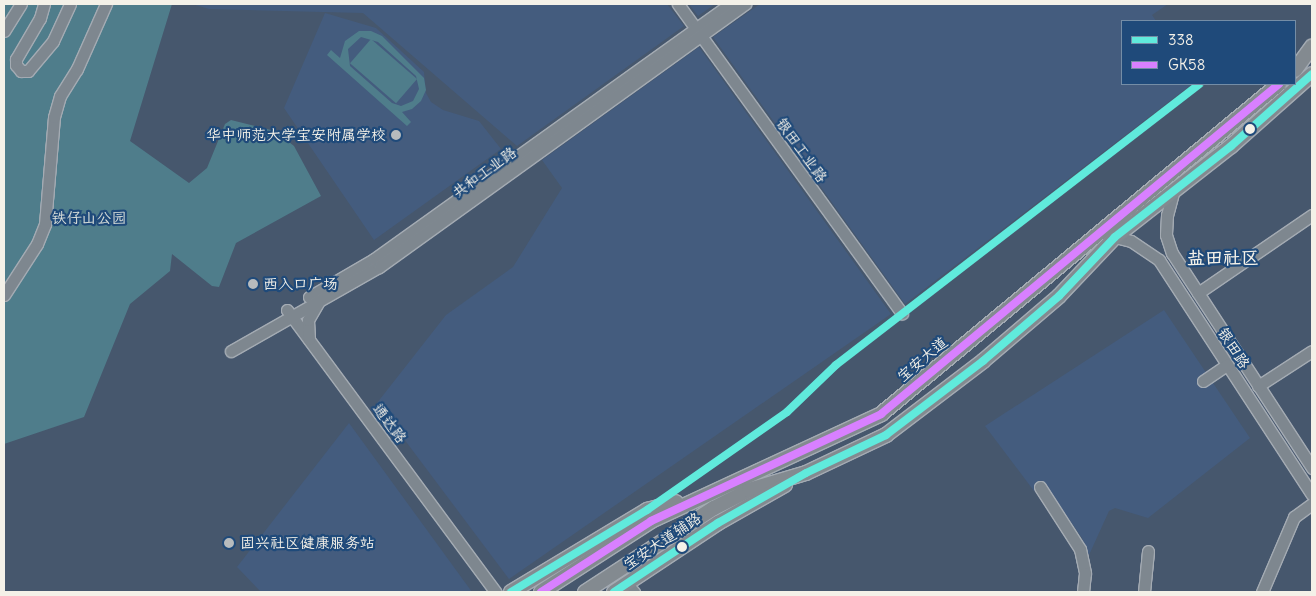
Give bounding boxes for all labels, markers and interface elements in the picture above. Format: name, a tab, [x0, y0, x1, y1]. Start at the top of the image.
legend	[1121, 20, 1296, 85]
text: 338	[1168, 30, 1194, 49]
text: GK58	[1168, 55, 1205, 74]
street label: 银田工业路	[773, 114, 831, 186]
unlabelled marker	[1245, 124, 1255, 134]
place label: 华中师范大学宝安附属学校	[206, 126, 386, 144]
marker: 华中师范大学宝安附属学校	[390, 129, 402, 141]
street label: 共和工业路	[448, 143, 520, 201]
park label: 铁仔山公园	[52, 209, 126, 227]
district label: 盐田社区	[1187, 247, 1259, 269]
place label: 西入口广场	[263, 275, 338, 293]
marker: 西入口广场	[247, 278, 259, 290]
street label: 银田路	[1214, 324, 1254, 372]
street label: 宝安大道	[893, 333, 951, 385]
street label: 通达路	[369, 400, 411, 446]
street label: 宝安大道辅路	[620, 508, 704, 574]
place label: 固兴社区健康服务站	[240, 534, 375, 552]
marker: 固兴社区健康服务站	[222, 536, 236, 550]
unlabelled marker	[677, 542, 687, 552]

